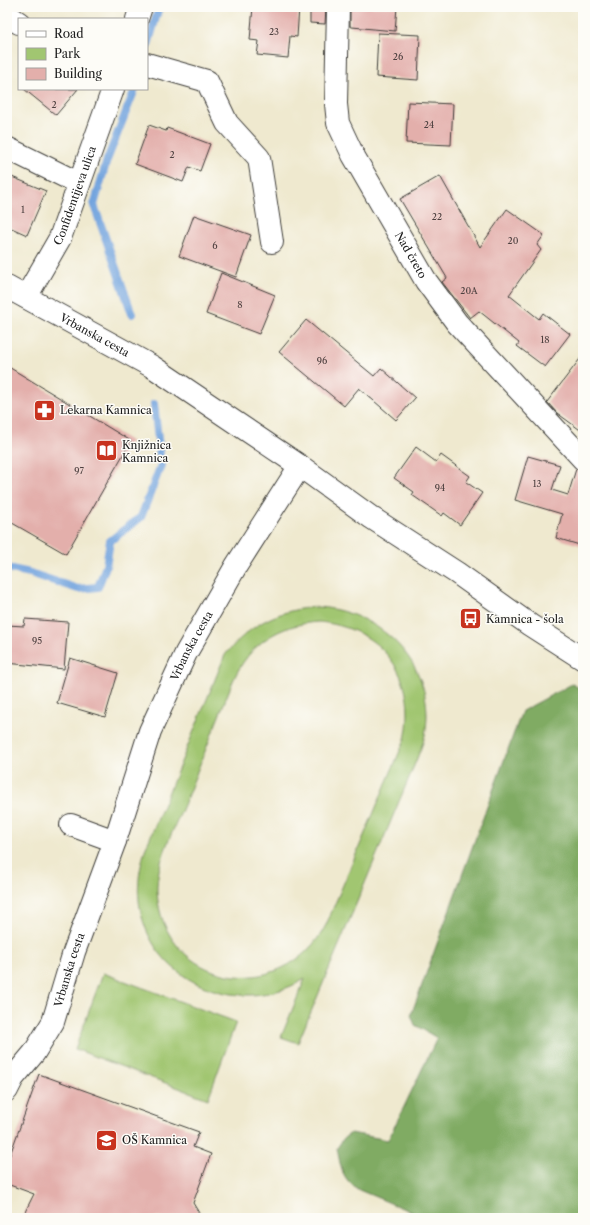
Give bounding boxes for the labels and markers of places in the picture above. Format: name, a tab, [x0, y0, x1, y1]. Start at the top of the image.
pharmacy icon: Lekarna Kamnica	[32, 397, 58, 423]
place label: Lekarna Kamnica	[60, 403, 152, 417]
library icon: Knjižnica Kamnica	[93, 438, 119, 464]
place label: Knjižnica Kamnica	[122, 438, 172, 465]
bus stop icon: Kamnica - šola	[458, 606, 484, 632]
place label: Kamnica - šola	[486, 612, 564, 626]
school or university icon: OŠ Kamnica	[93, 1127, 119, 1153]
place label: OŠ Kamnica	[122, 1132, 187, 1147]

